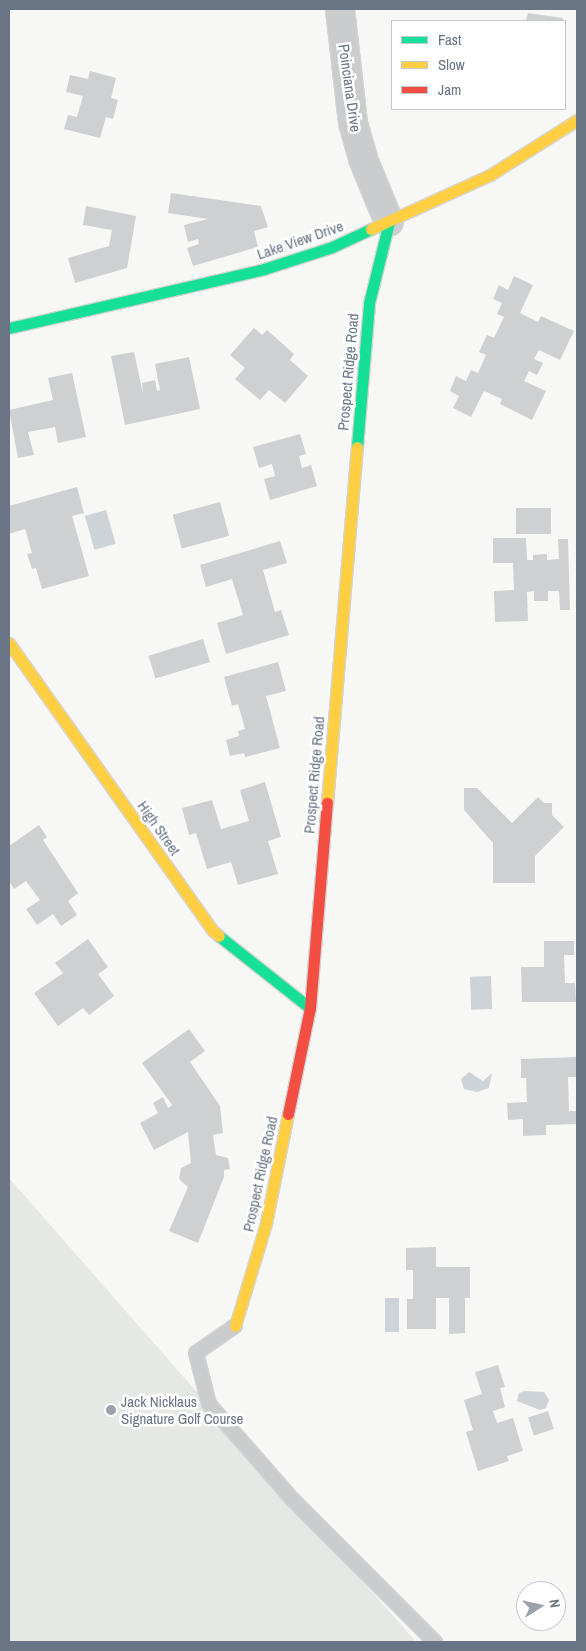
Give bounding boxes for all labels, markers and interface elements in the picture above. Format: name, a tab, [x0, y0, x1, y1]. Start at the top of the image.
legend	[391, 20, 566, 110]
text: Fast	[438, 29, 461, 50]
street label: Poinciana Drive	[335, 43, 365, 133]
text: Slow	[438, 54, 465, 75]
text: Jam	[438, 79, 461, 100]
street label: Lake View Drive	[255, 217, 345, 263]
street label: Prospect Ridge Road	[334, 313, 362, 431]
street label: Prospect Ridge Road	[300, 716, 328, 834]
street label: High Street	[134, 797, 184, 859]
street label: Prospect Ridge Road	[239, 1115, 281, 1233]
place label: Jack Nicklaus Signature Golf Course	[121, 1392, 243, 1427]
marker: Jack Nicklaus Signature Golf Course	[105, 1404, 117, 1416]
north arrow	[516, 1581, 566, 1631]
text: N	[545, 1598, 564, 1609]

